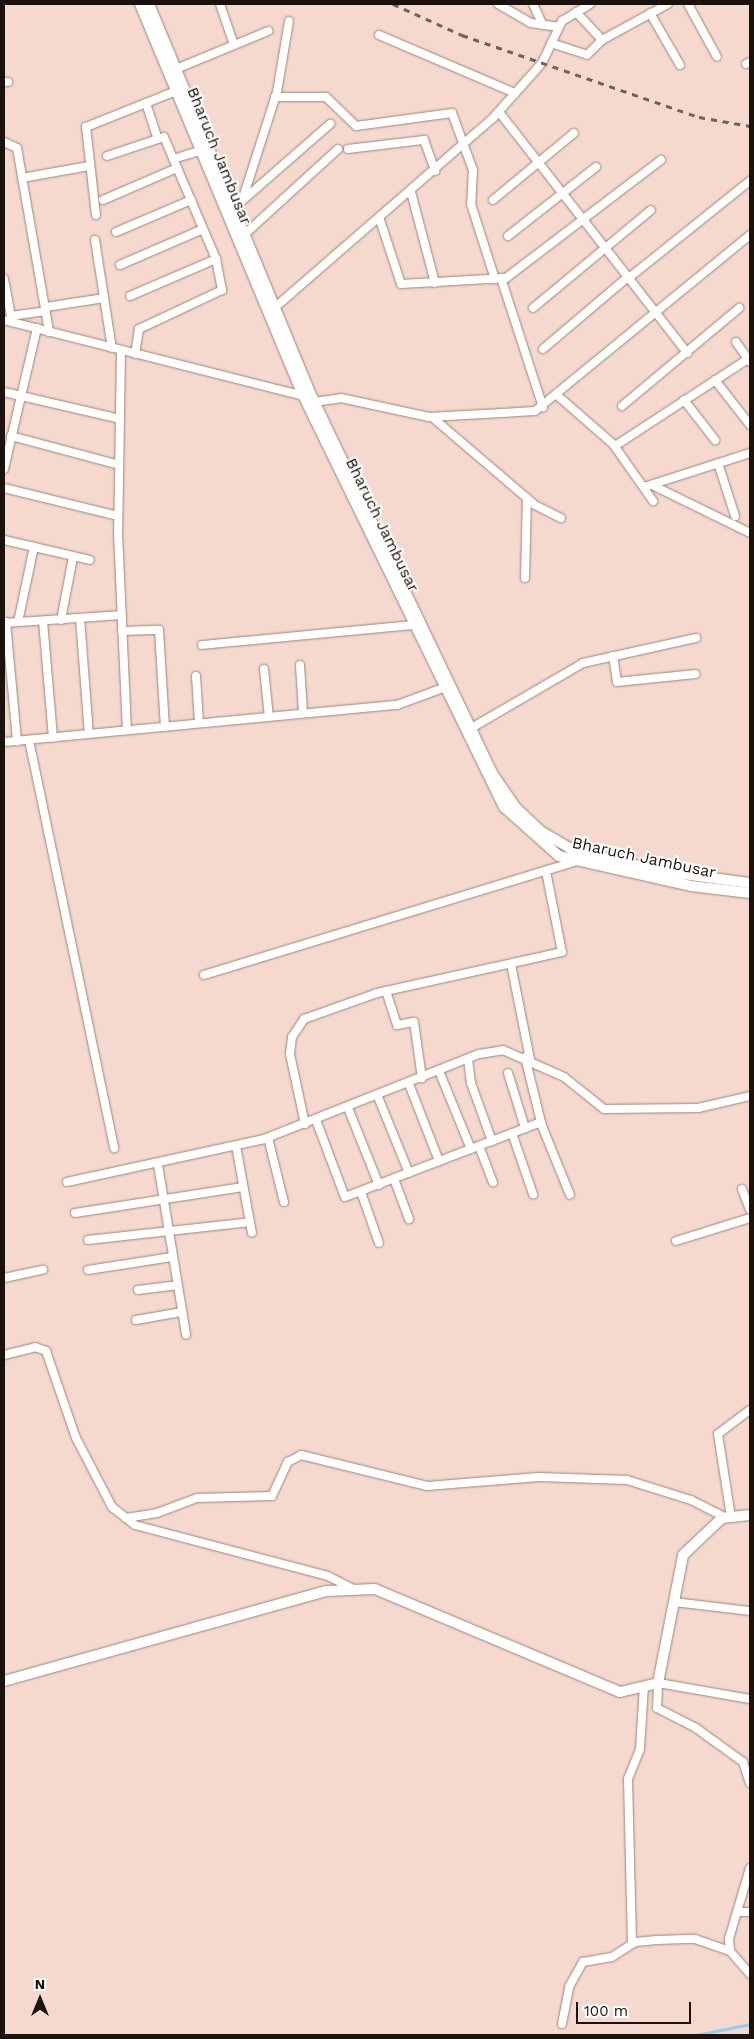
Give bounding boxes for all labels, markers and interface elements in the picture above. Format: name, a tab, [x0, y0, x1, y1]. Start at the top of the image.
street label: Bharuch Jambusar	[183, 84, 255, 228]
street label: Bharuch Jambusar	[341, 455, 423, 595]
street label: Bharuch Jambusar	[570, 833, 718, 883]
north arrow	[15, 1974, 65, 2024]
text: N	[35, 1976, 45, 1992]
scale bar	[579, 1992, 694, 2024]
text: 100 m	[584, 2002, 628, 2020]

